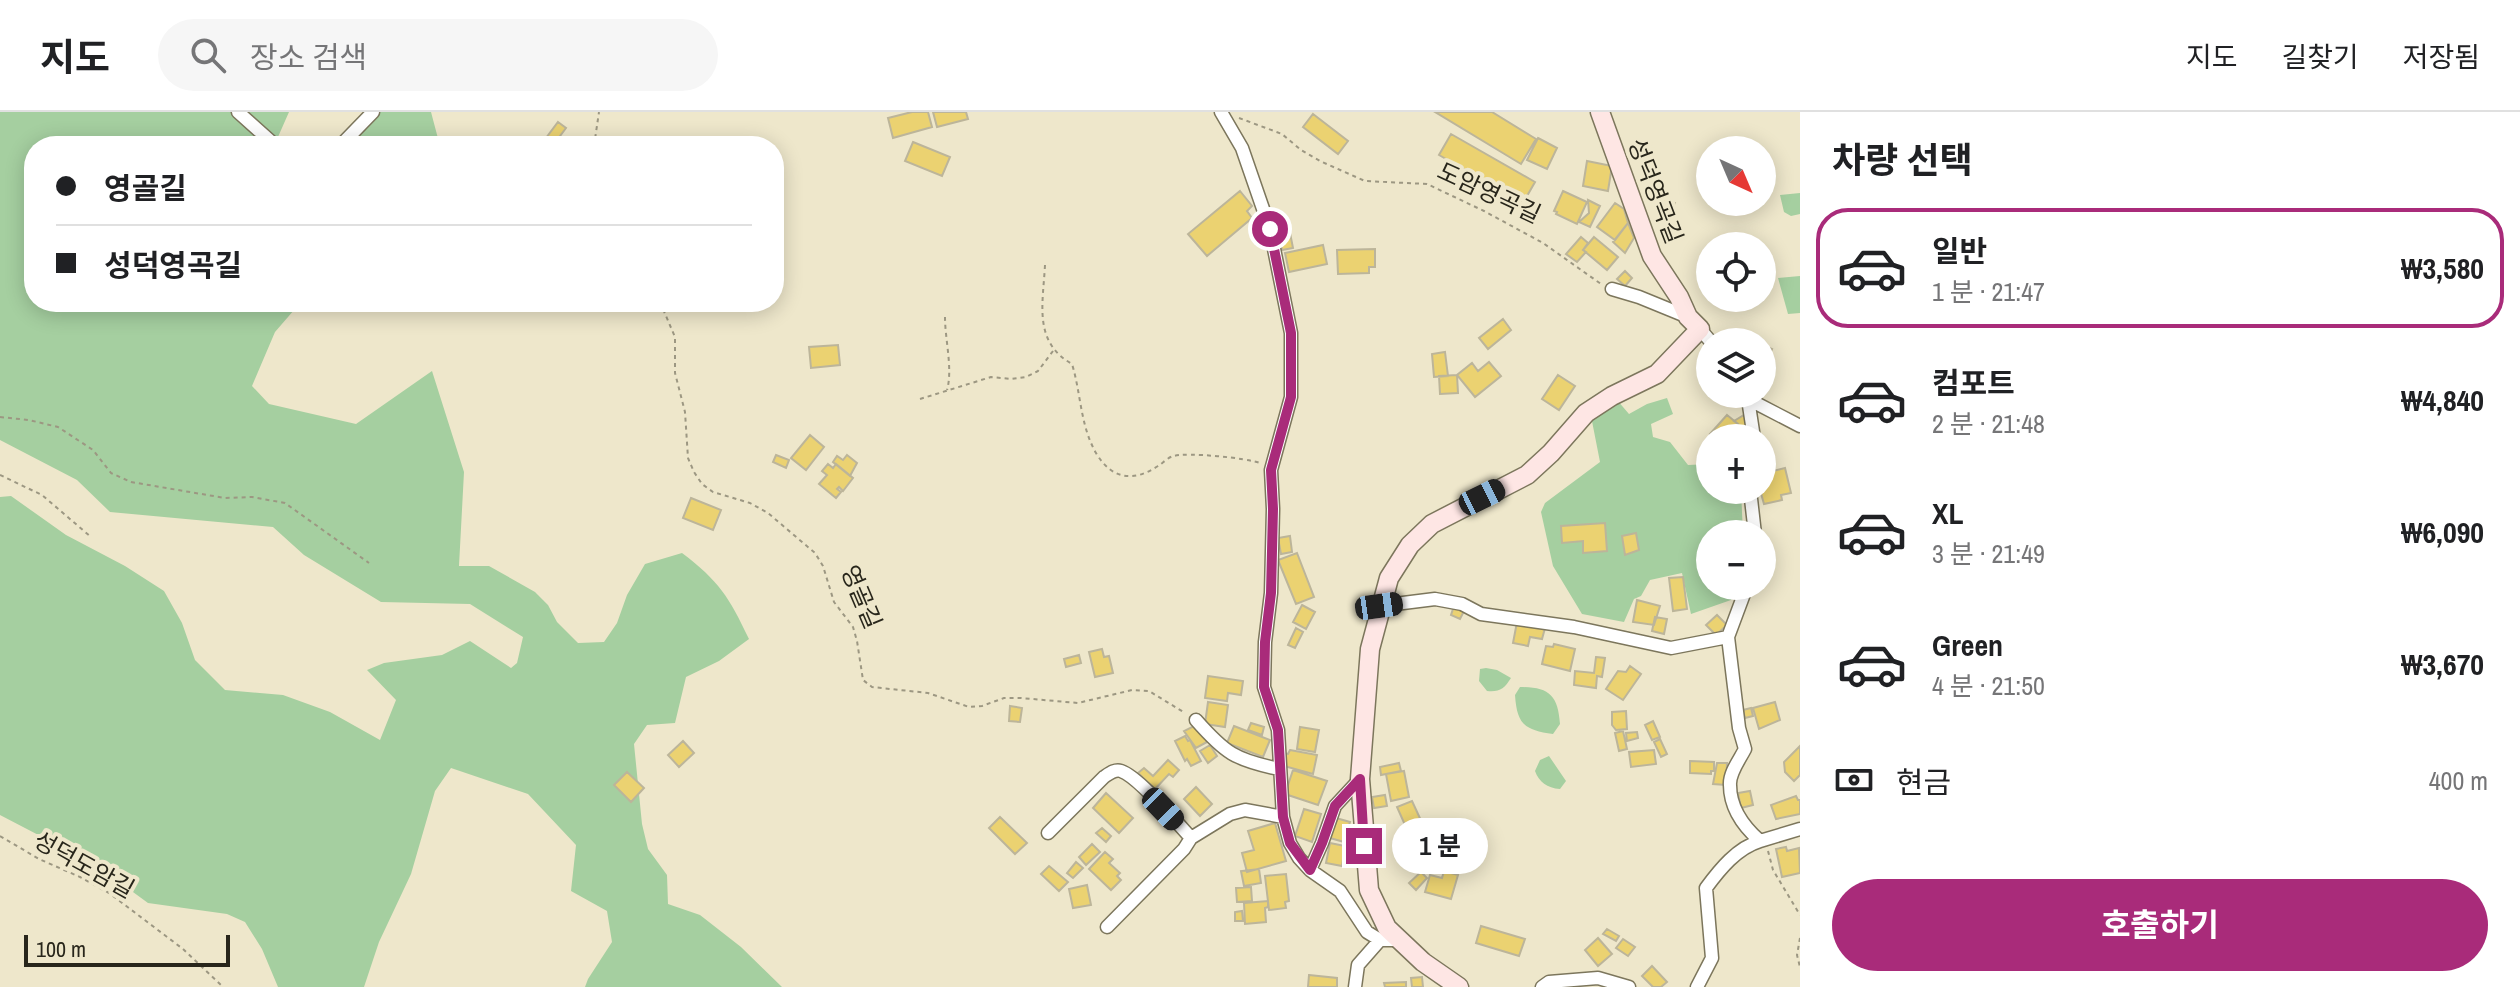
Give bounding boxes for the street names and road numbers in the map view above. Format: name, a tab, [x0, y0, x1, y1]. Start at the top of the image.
street label: 성덕영곡길	[1621, 133, 1691, 248]
street label: 도암영곡길	[1433, 154, 1546, 230]
street label: 영골길	[834, 560, 890, 633]
street label: 성덕도암길	[28, 823, 141, 905]

